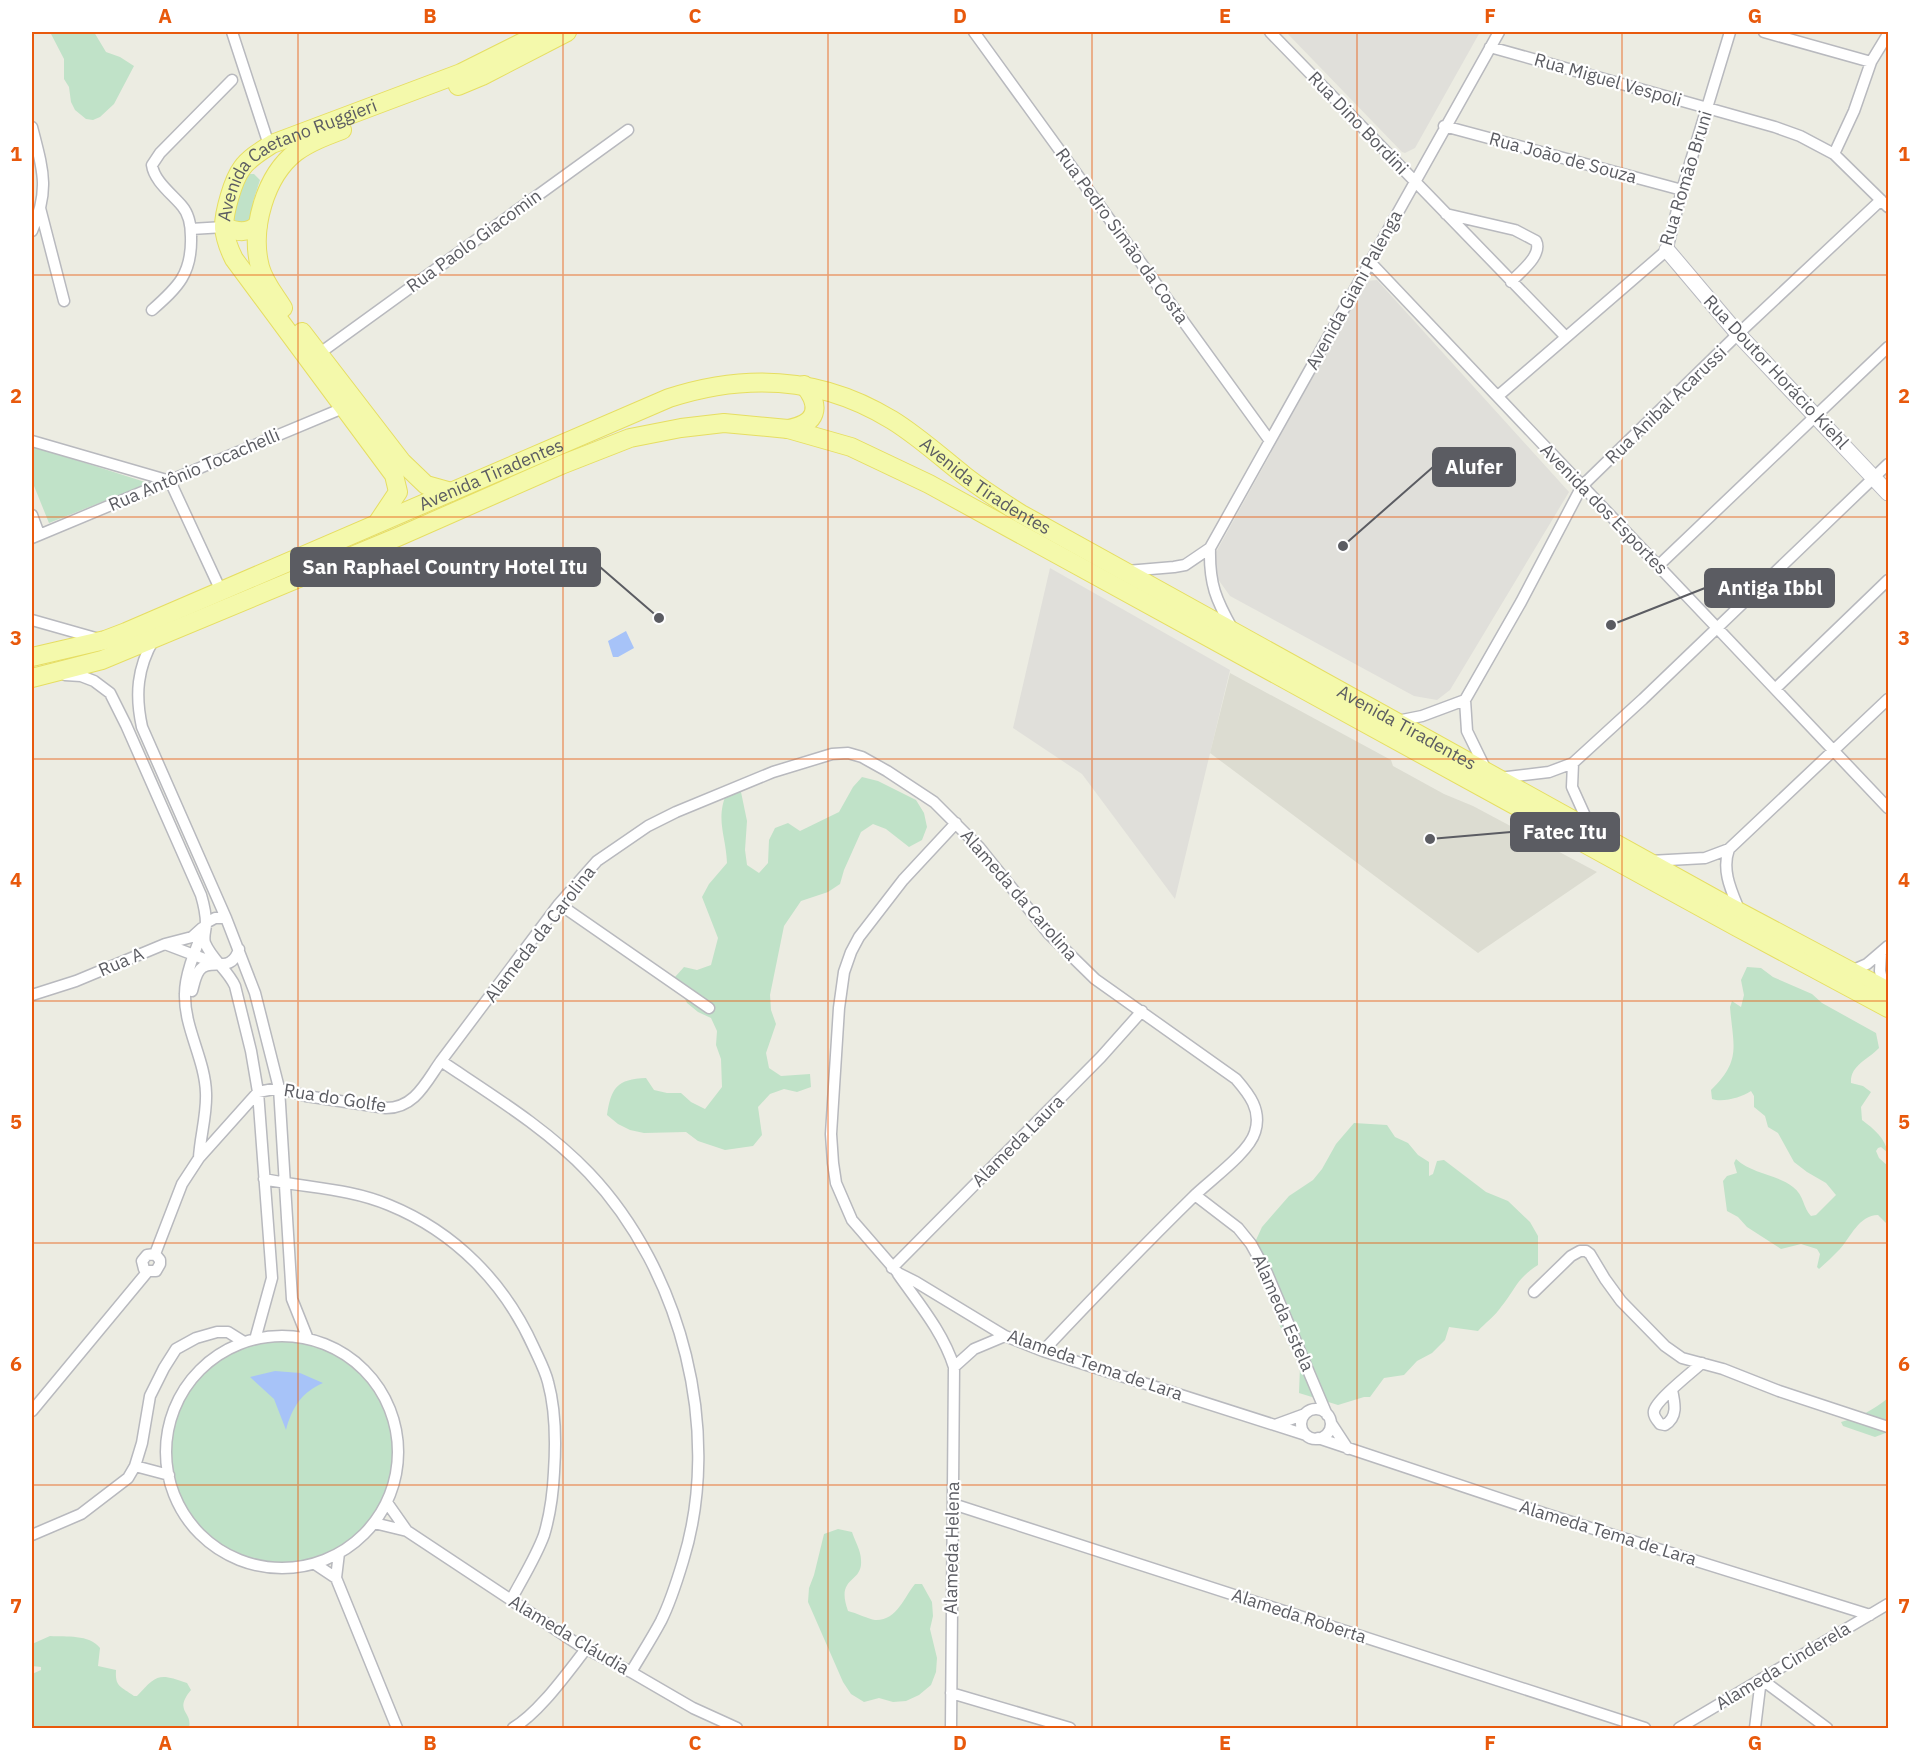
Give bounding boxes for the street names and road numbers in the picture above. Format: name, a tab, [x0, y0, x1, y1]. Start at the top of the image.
street label: Rua Miguel Vespoli	[1532, 47, 1685, 112]
street label: Rua Dino Bordini	[1303, 66, 1413, 179]
street label: Avenida Caetano Ruggieri	[212, 94, 380, 223]
street label: Rua Romão Bruni	[1654, 108, 1717, 248]
street label: Rua João de Souza	[1487, 127, 1640, 188]
street label: Rua Pedro Simão da Costa	[1051, 143, 1194, 329]
street label: Rua Paolo Giacomin	[402, 184, 546, 297]
street label: Avenida Giani Palenga	[1300, 206, 1407, 374]
street label: Rua Doutor Horácio Kiehl	[1699, 290, 1854, 454]
street label: Rua Anibal Acarussi	[1600, 341, 1731, 468]
street label: Rua Antônio Tocachelli	[105, 423, 283, 516]
street label: Avenida Tiradentes	[915, 432, 1055, 539]
street label: Avenida Tiradentes	[415, 433, 567, 515]
street label: Avenida dos Esportes	[1536, 438, 1673, 579]
street label: Avenida Tiradentes	[1333, 680, 1480, 775]
street label: Alameda da Carolina	[956, 824, 1083, 965]
street label: Alameda da Carolina	[479, 861, 600, 1007]
street label: Rua A	[95, 942, 147, 981]
street label: Rua do Golfe	[282, 1078, 388, 1117]
street label: Alameda Laura	[967, 1089, 1069, 1192]
street label: Alameda Estela	[1247, 1251, 1320, 1375]
street label: Alameda Tema de Lara	[1004, 1324, 1186, 1405]
street label: Alameda Helena	[939, 1481, 964, 1615]
street label: Alameda Tema de Lara	[1517, 1495, 1700, 1571]
street label: Alameda Roberta	[1229, 1583, 1370, 1648]
street label: Alameda Cláudia	[505, 1590, 634, 1680]
street label: Alameda Cinderela	[1711, 1616, 1855, 1715]

